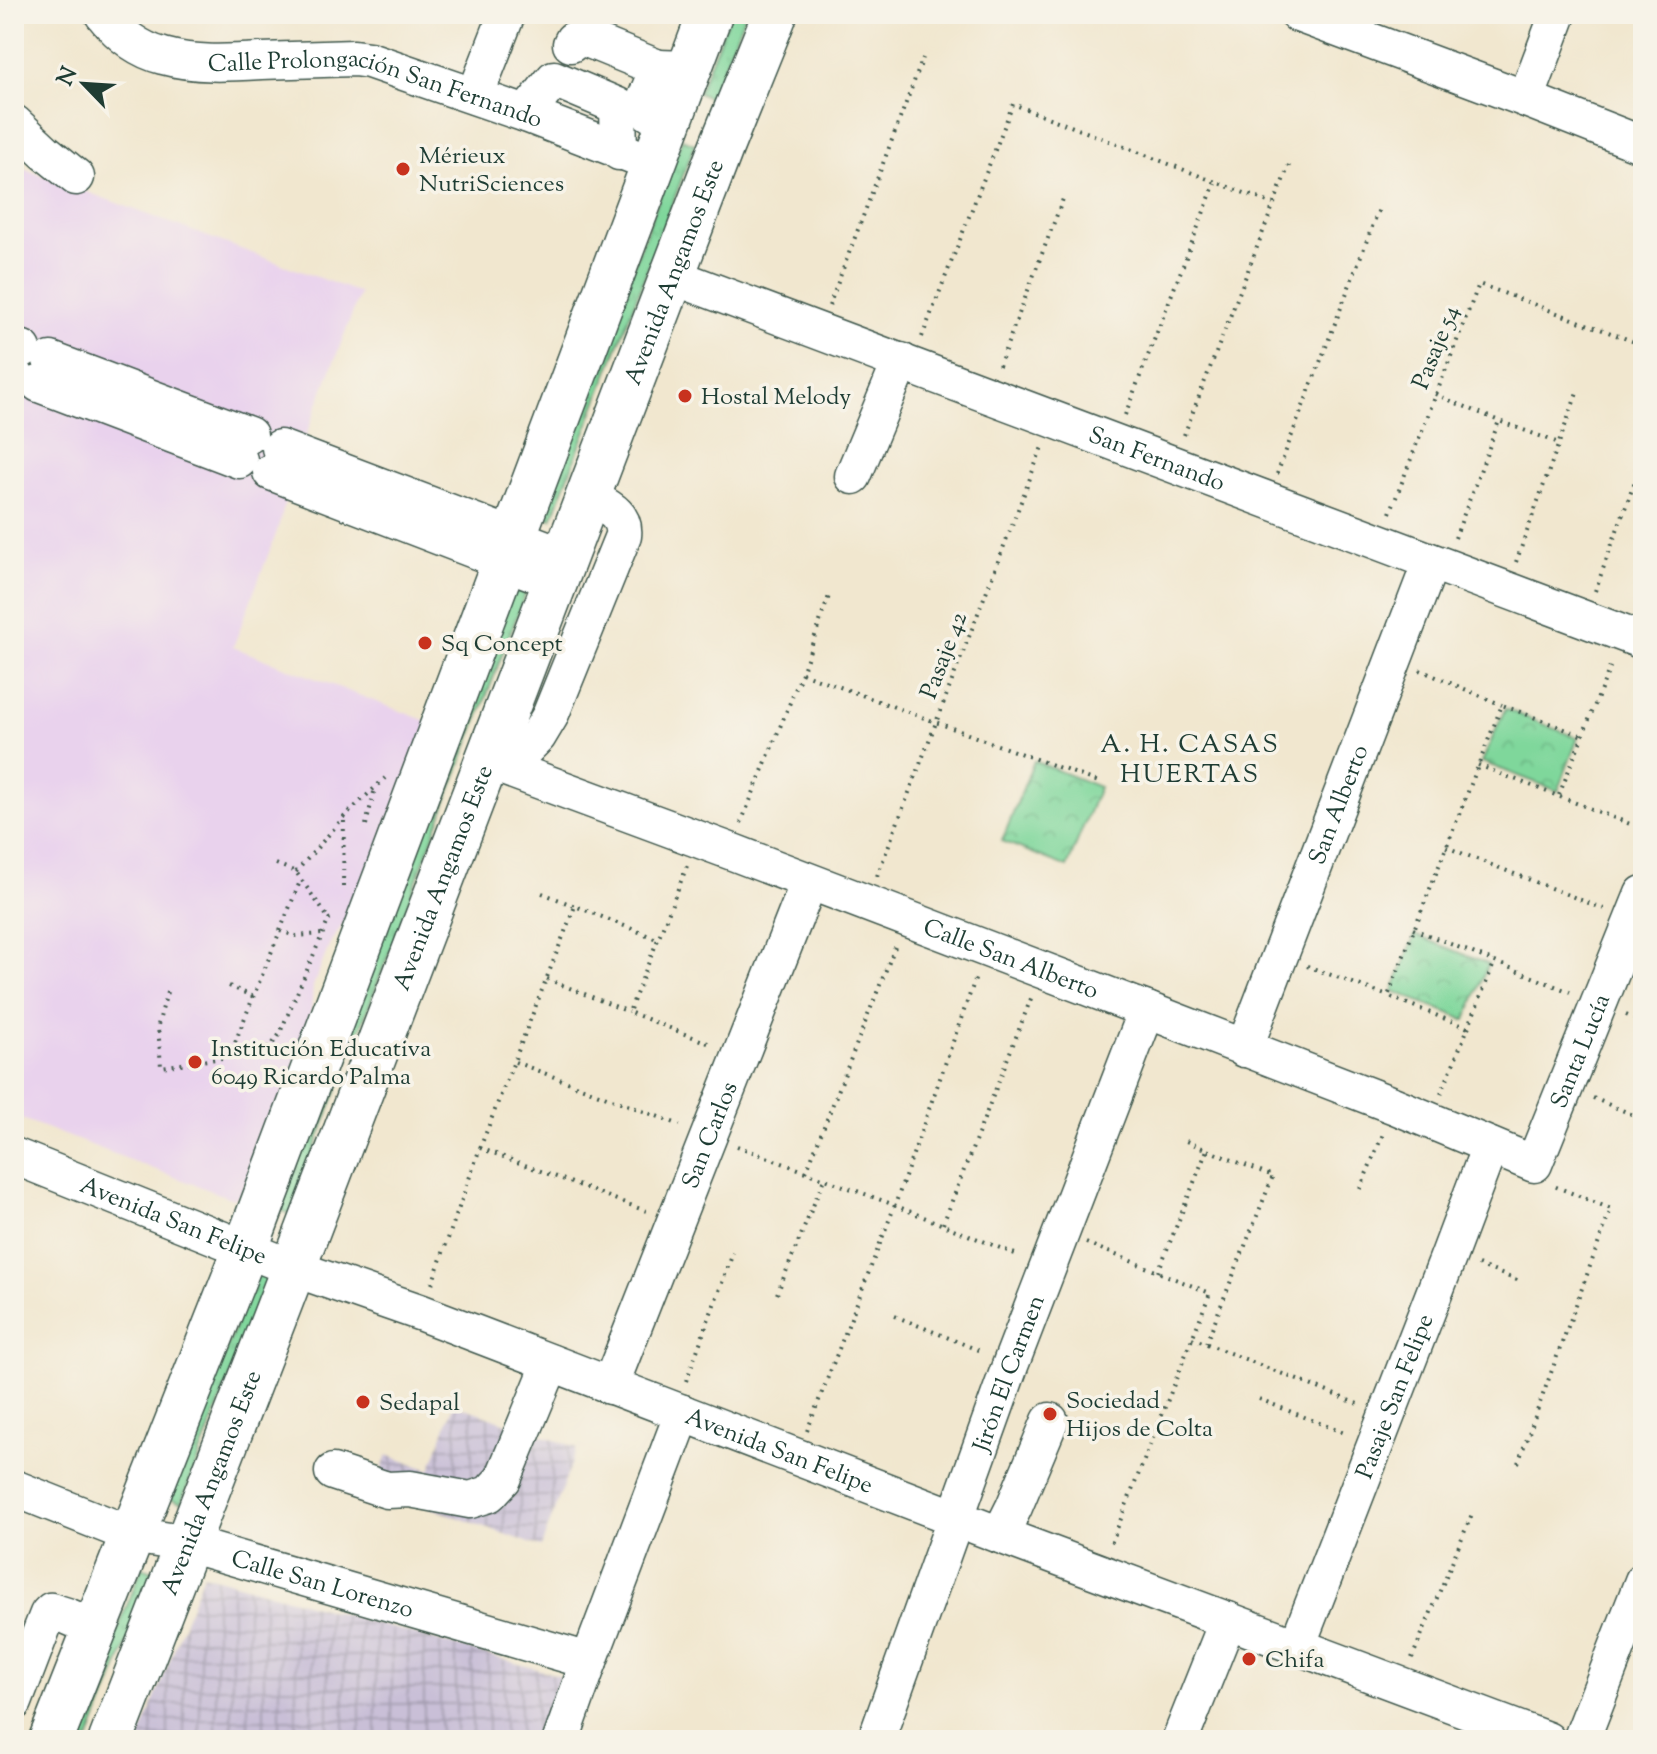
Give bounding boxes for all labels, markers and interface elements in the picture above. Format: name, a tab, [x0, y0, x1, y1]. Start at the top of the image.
street label: Calle Prolongación San Fernando	[208, 43, 547, 138]
north arrow	[44, 44, 124, 124]
text: N	[50, 62, 87, 92]
place label: Mérieux NutriSciences	[419, 140, 564, 202]
street label: Avenida Angamos Este	[617, 155, 734, 390]
marker: Mérieux NutriSciences	[394, 160, 412, 178]
street label: Pasaje 54	[1405, 301, 1469, 395]
place label: Hostal Melody	[701, 381, 851, 415]
marker: Hostal Melody	[676, 387, 694, 405]
street label: San Fernando	[1083, 419, 1229, 501]
street label: Pasaje 42	[913, 607, 977, 704]
place label: Sq Concept	[441, 628, 563, 662]
marker: Sq Concept	[416, 634, 434, 652]
district label: A. H. CASAS HUERTAS	[1100, 727, 1280, 794]
street label: San Alberto	[1301, 740, 1378, 870]
street label: Avenida Angamos Este	[386, 761, 503, 996]
street label: Calle San Alberto	[918, 911, 1103, 1009]
street label: Santa Lucía	[1543, 989, 1620, 1114]
place label: Institución Educativa 6049 Ricardo Palma	[211, 1033, 431, 1095]
marker: Institución Educativa 6049 Ricardo Palma	[186, 1053, 204, 1071]
street label: San Carlos	[675, 1077, 747, 1194]
street label: Avenida San Felipe	[74, 1169, 271, 1275]
street label: Jirón El Carmen	[965, 1290, 1055, 1459]
street label: Pasaje San Felipe	[1349, 1310, 1443, 1484]
street label: Avenida Angamos Este	[154, 1366, 271, 1601]
place label: Sociedad Hijos de Colta	[1066, 1385, 1213, 1447]
place label: Sedapal	[379, 1387, 460, 1421]
marker: Sedapal	[354, 1393, 372, 1411]
street label: Avenida San Felipe	[680, 1401, 877, 1504]
marker: Sociedad Hijos de Colta	[1041, 1405, 1059, 1423]
street label: Calle San Lorenzo	[227, 1542, 417, 1628]
place label: Chifa	[1265, 1644, 1325, 1678]
marker: Chifa	[1240, 1650, 1258, 1668]

